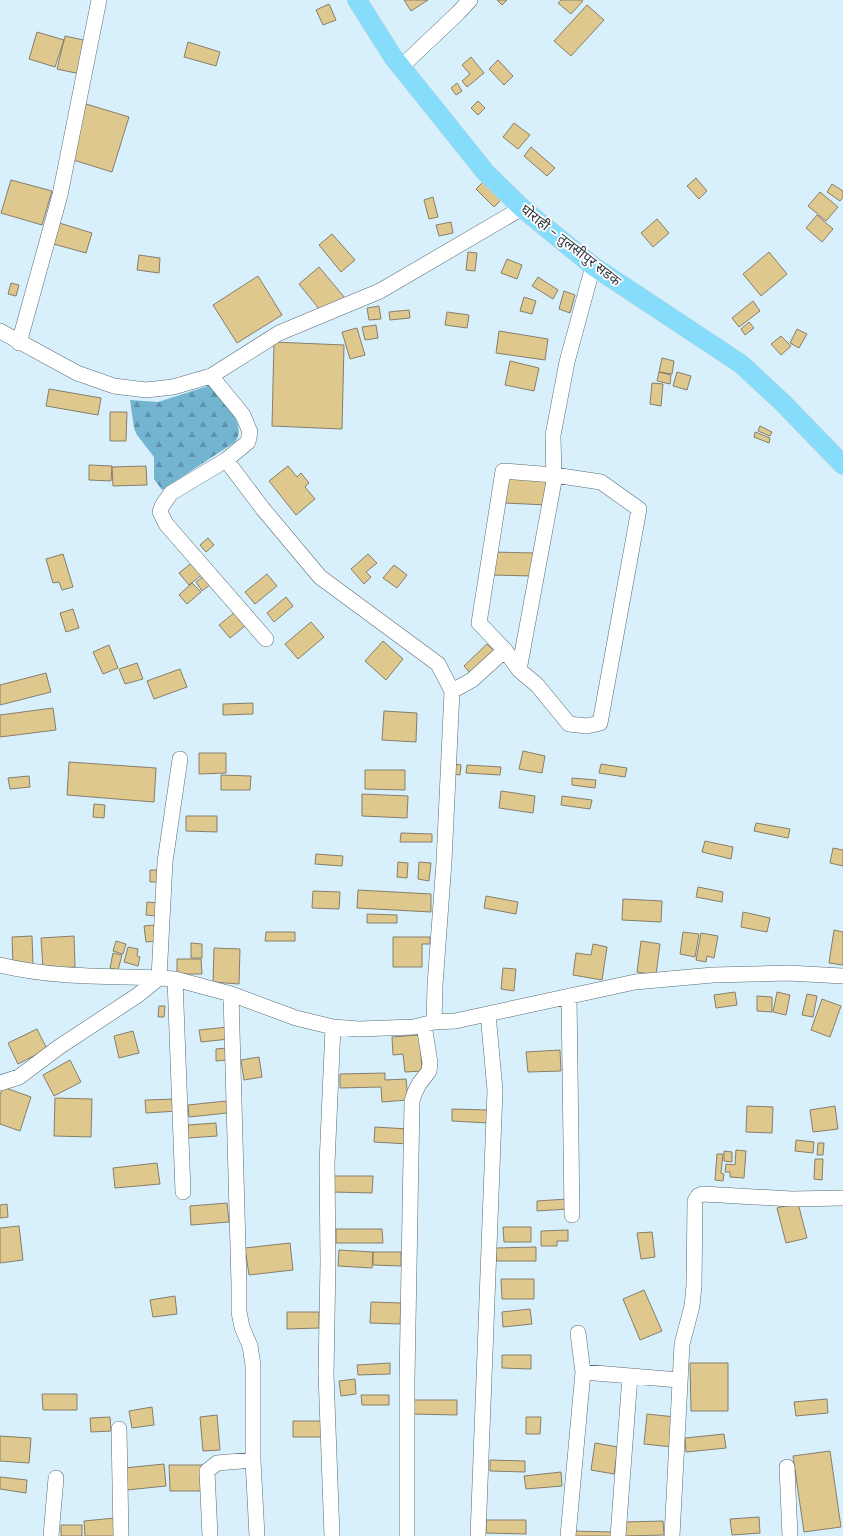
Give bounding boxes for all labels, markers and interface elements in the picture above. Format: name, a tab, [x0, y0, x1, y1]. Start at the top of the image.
street label: घोराही - तुलसीपुर सडक	[517, 200, 625, 291]

